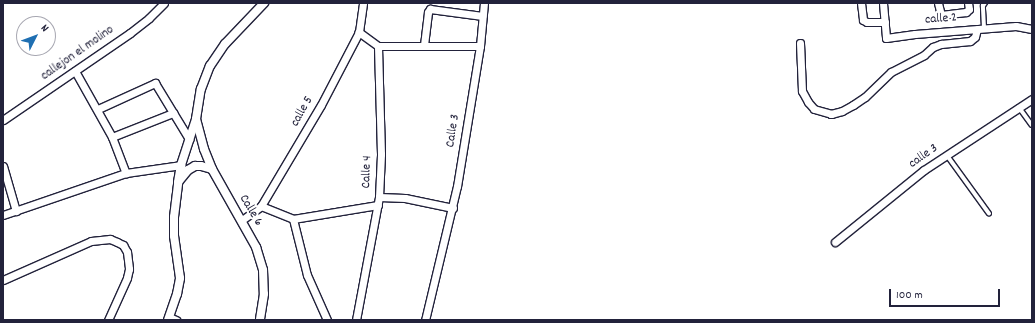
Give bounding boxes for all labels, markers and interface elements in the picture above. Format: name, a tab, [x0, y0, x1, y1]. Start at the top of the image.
street label: calle 2	[925, 11, 957, 29]
north arrow	[16, 16, 56, 56]
text: N	[36, 21, 52, 36]
street label: callejon el molino	[39, 23, 117, 85]
street label: calle 5	[288, 94, 318, 130]
street label: Calle 3	[444, 113, 464, 149]
street label: calle 3	[906, 141, 942, 173]
street label: Calle 4	[360, 155, 376, 189]
street label: Calle 6	[235, 193, 265, 229]
scale bar	[891, 281, 1002, 307]
text: 100 m	[896, 287, 923, 304]

